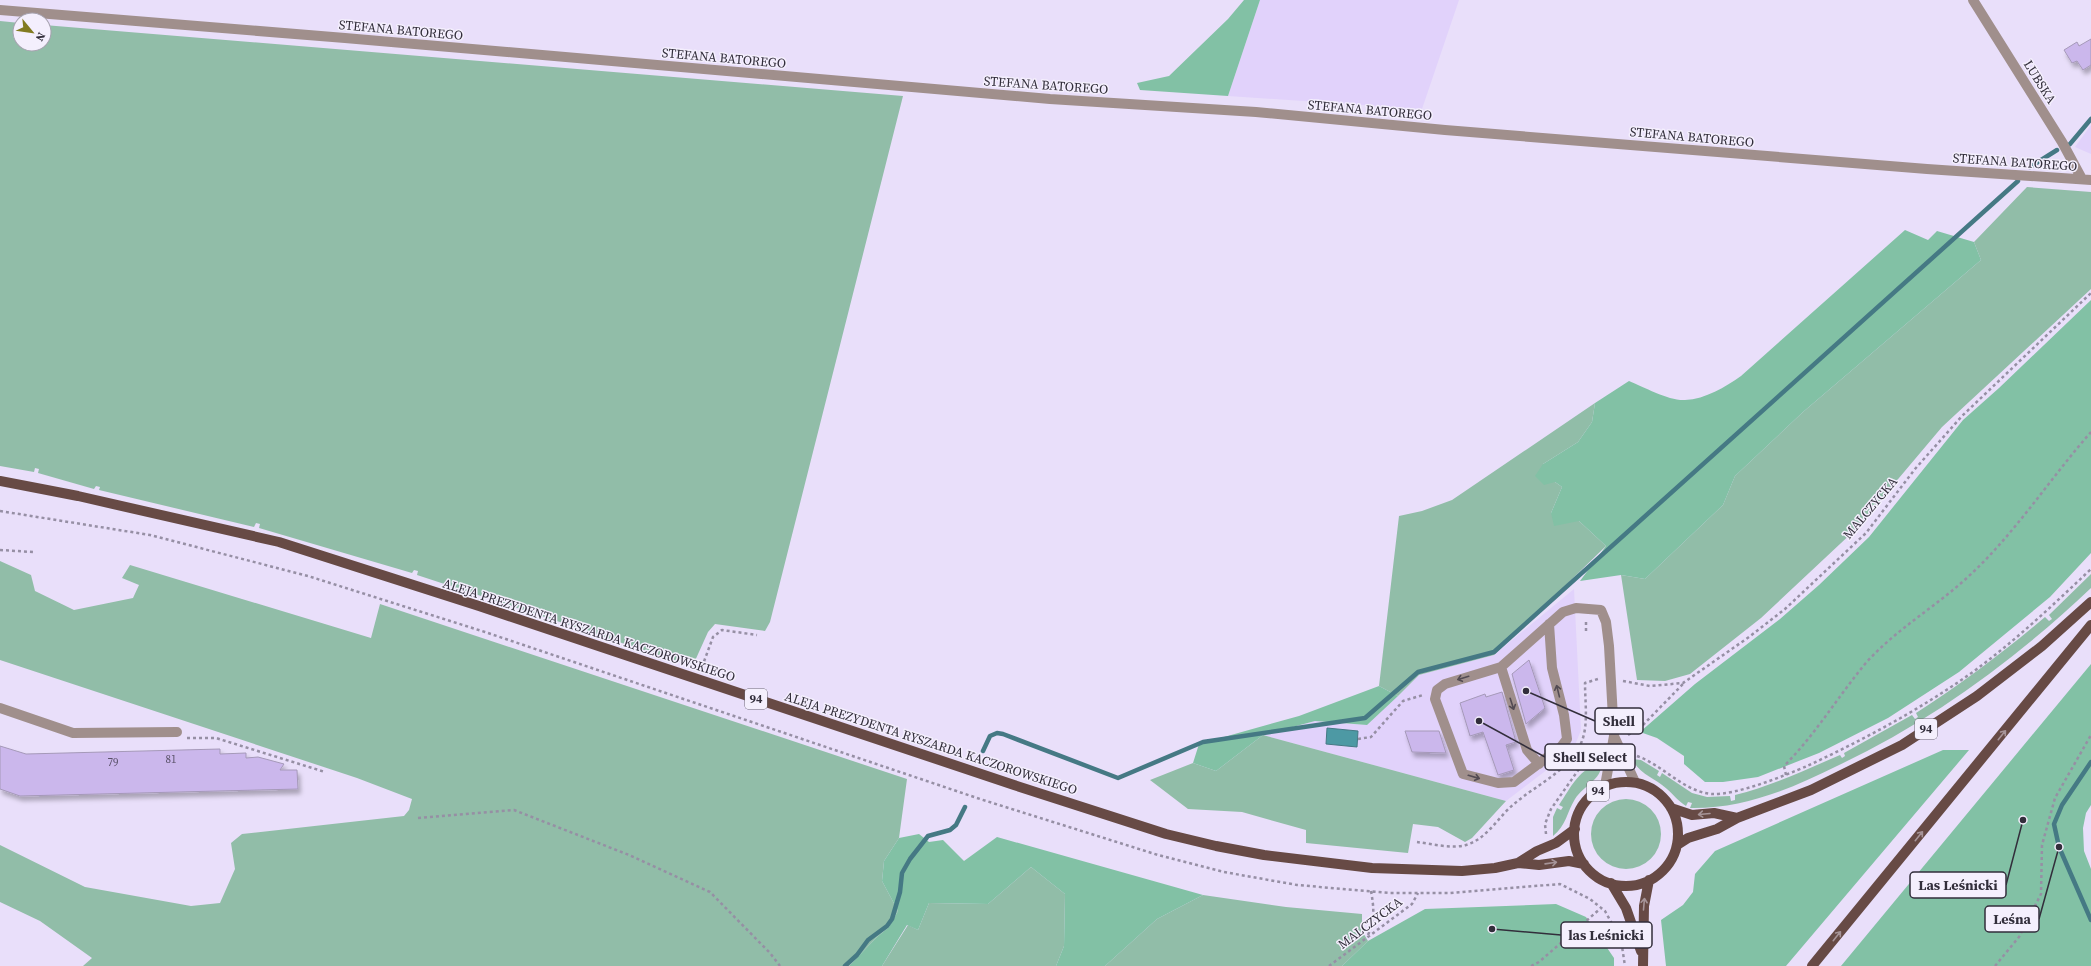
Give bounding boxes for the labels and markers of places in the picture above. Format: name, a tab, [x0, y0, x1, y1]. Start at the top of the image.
callout: Shell	[1595, 708, 1643, 734]
callout: Shell Select	[1545, 744, 1635, 770]
callout: Las Leśnicki	[1910, 872, 2006, 898]
callout: Leśna	[1985, 906, 2039, 932]
callout: las Leśnicki	[1561, 922, 1652, 948]

